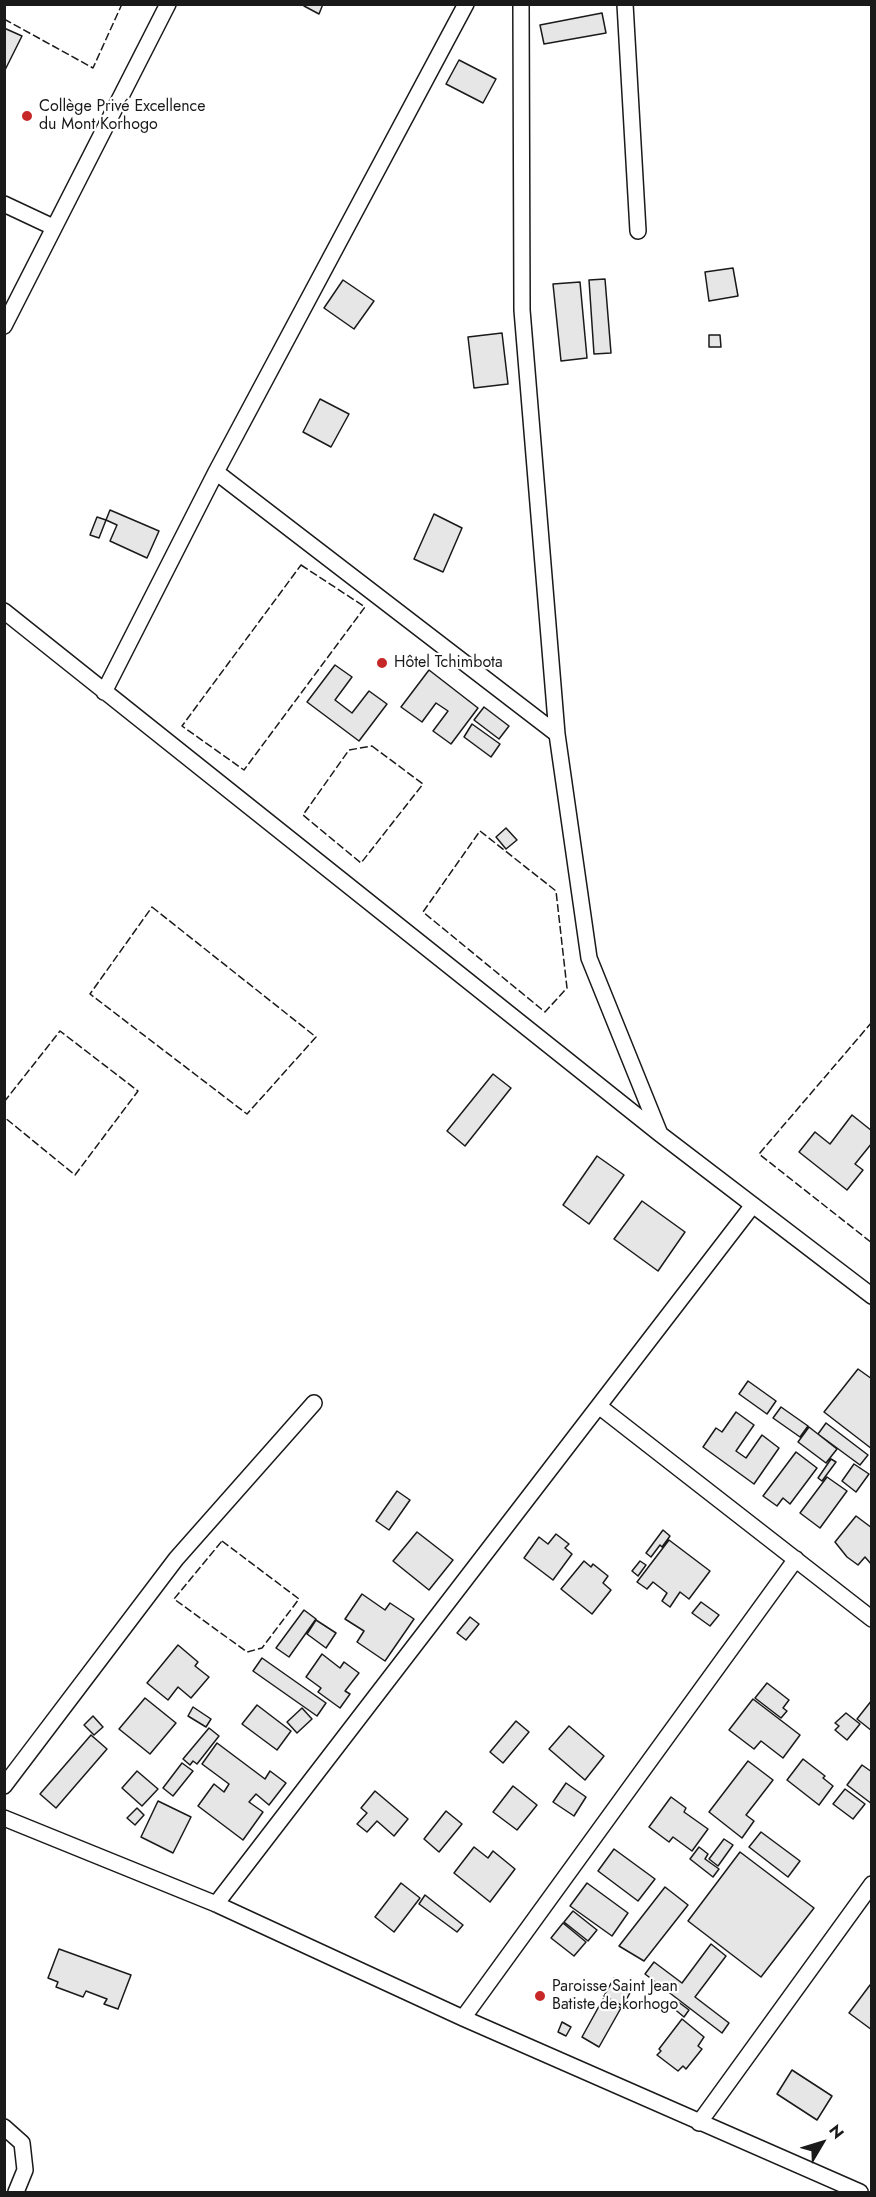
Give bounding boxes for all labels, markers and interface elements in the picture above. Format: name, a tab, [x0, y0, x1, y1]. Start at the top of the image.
place label: Collège Privé Excellence du Mont Korhogo	[39, 97, 205, 135]
marker: Collège Privé Excellence du Mont Korhogo	[20, 109, 34, 123]
place label: Hôtel Tchimbota	[394, 653, 503, 673]
marker: Hôtel Tchimbota	[375, 656, 389, 670]
place label: Paroisse Saint Jean Batiste de korhogo	[552, 1977, 678, 2015]
marker: Paroisse Saint Jean Batiste de korhogo	[533, 1989, 547, 2003]
north arrow	[792, 2113, 852, 2173]
text: N	[824, 2120, 850, 2144]

